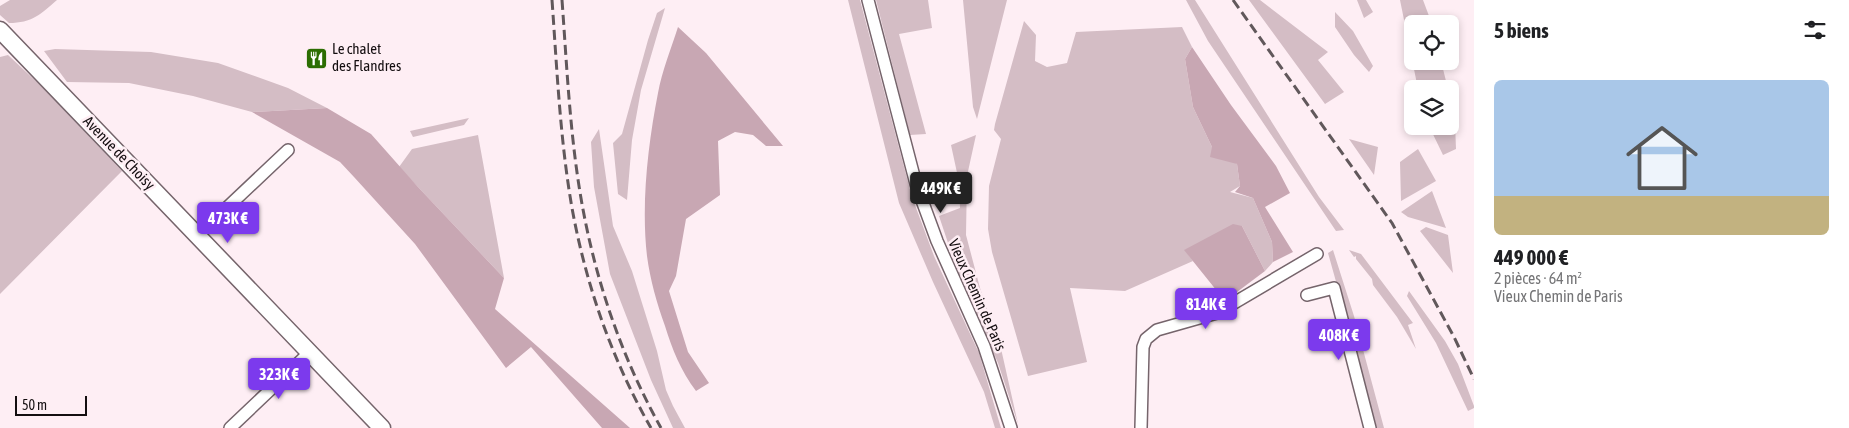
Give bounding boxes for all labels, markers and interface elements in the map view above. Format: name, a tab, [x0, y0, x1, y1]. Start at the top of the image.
map controls	[1404, 15, 1459, 135]
button: locate	[1404, 15, 1459, 70]
icon: filters	[1801, 16, 1829, 44]
text: 5 biens	[1494, 18, 1549, 42]
place label: Le chalet des Flandres	[332, 40, 401, 74]
restaurant icon: Le chalet des Flandres	[304, 46, 328, 70]
button: layers	[1404, 80, 1459, 135]
street label: Avenue de Choisy	[80, 112, 159, 193]
icon: home	[1617, 113, 1707, 203]
pin: 449K €	[900, 172, 982, 214]
text: 449K €	[921, 179, 961, 197]
pin: 473K €	[187, 202, 269, 244]
text: 473K €	[208, 209, 248, 227]
street label: Vieux Chemin de Paris	[945, 236, 1010, 353]
text: 449 000 €	[1494, 245, 1568, 269]
text: 2 pièces · 64 m²	[1494, 269, 1582, 287]
text: Vieux Chemin de Paris	[1494, 287, 1623, 305]
pin: 814K €	[1165, 288, 1247, 330]
text: 814K €	[1186, 295, 1226, 313]
pin: 408K €	[1298, 318, 1380, 361]
text: 408K €	[1319, 326, 1359, 344]
pin: 323K €	[238, 358, 320, 400]
text: 323K €	[259, 365, 299, 383]
scale bar	[15, 393, 88, 416]
text: 50 m	[22, 397, 47, 413]

